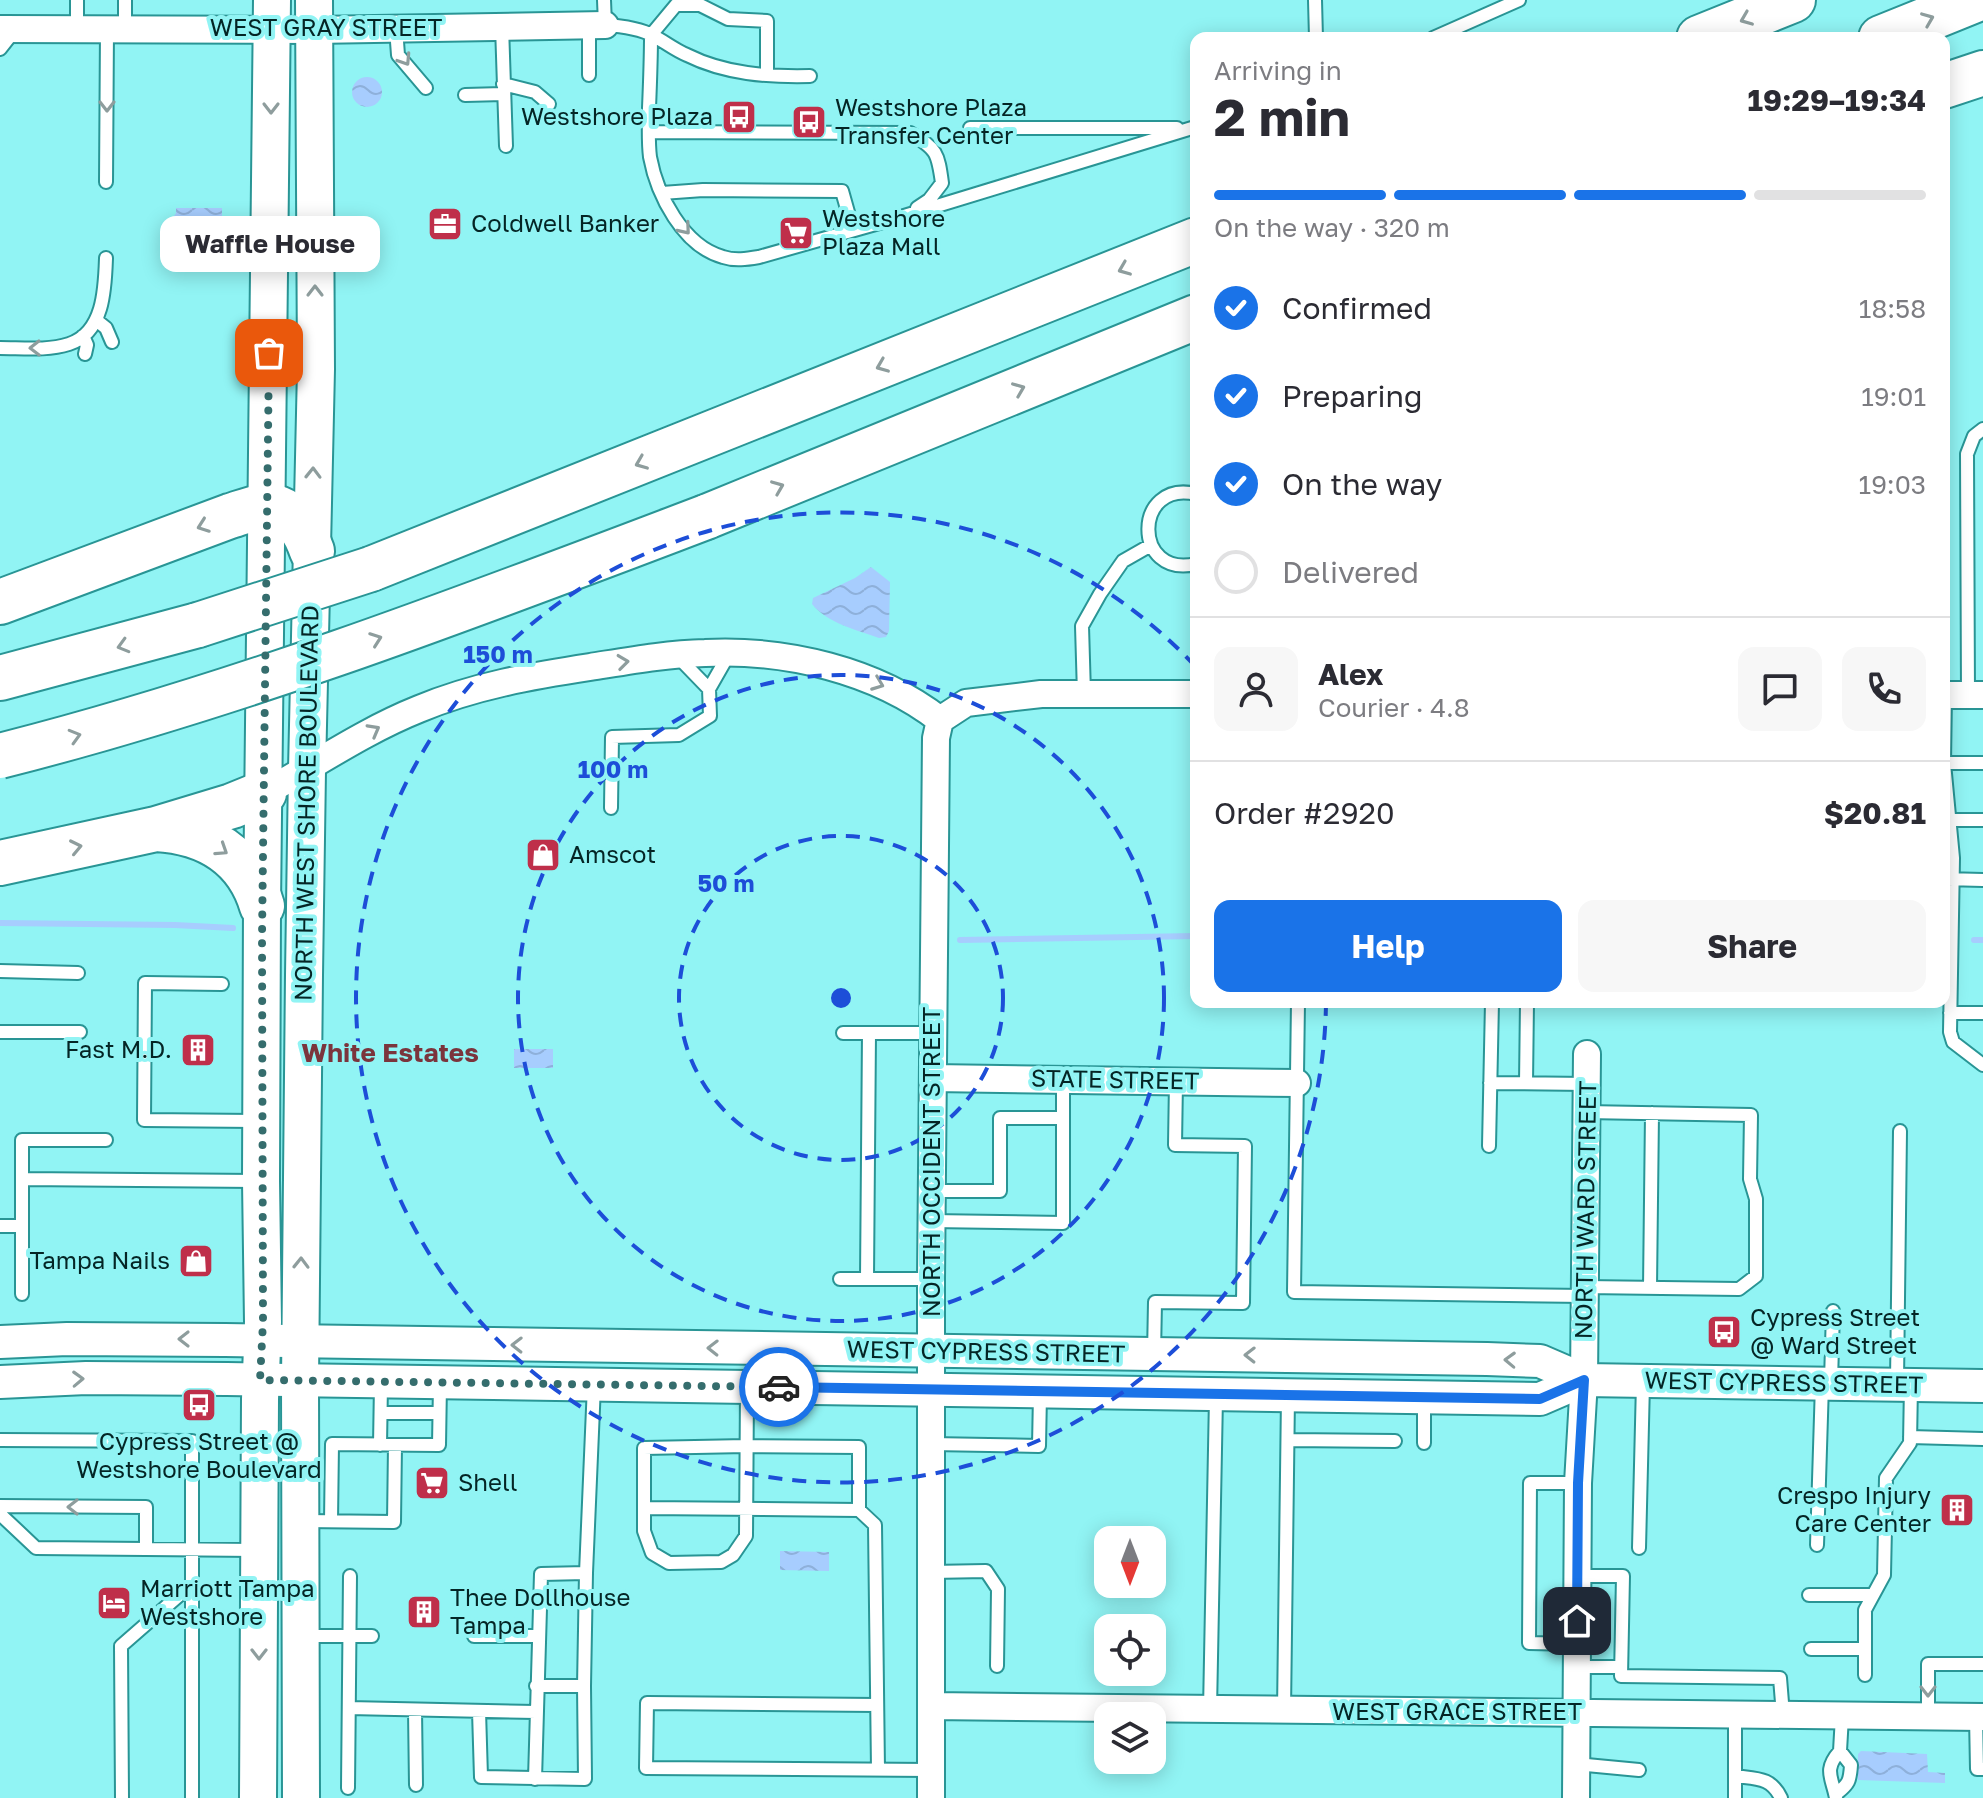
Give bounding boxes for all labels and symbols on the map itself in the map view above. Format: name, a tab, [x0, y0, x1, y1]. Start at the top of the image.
one-way arrow	[1740, 9, 1754, 26]
street label: WEST GRAY STREET	[210, 12, 442, 41]
one-way arrow	[1920, 12, 1934, 29]
one-way arrow	[395, 52, 410, 66]
place label: Westshore Plaza Transfer Center	[835, 92, 1027, 149]
bus stop icon: Westshore Plaza	[720, 98, 758, 136]
one-way arrow	[98, 100, 116, 113]
place label: Westshore Plaza	[521, 101, 713, 130]
one-way arrow	[262, 102, 280, 115]
bus stop icon: Westshore Plaza Transfer Center	[790, 103, 828, 141]
place label: Westshore Plaza Mall	[822, 203, 945, 260]
office icon: Coldwell Banker	[426, 205, 464, 243]
place label: Coldwell Banker	[471, 208, 659, 237]
supermarket icon: Westshore Plaza Mall	[777, 214, 815, 252]
callout: Waffle House	[159, 217, 379, 273]
one-way arrow	[675, 220, 690, 235]
one-way arrow	[1118, 259, 1132, 276]
one-way arrow	[306, 284, 324, 297]
pin	[235, 319, 303, 387]
one-way arrow	[28, 339, 41, 356]
one-way arrow	[876, 356, 890, 373]
one-way arrow	[1011, 382, 1025, 399]
one-way arrow	[635, 453, 649, 469]
one-way arrow	[305, 466, 322, 479]
one-way arrow	[770, 480, 784, 497]
one-way arrow	[197, 516, 211, 533]
street label: NORTH WEST SHORE BOULEVARD	[288, 605, 323, 1001]
one-way arrow	[368, 633, 382, 649]
one-way arrow	[117, 637, 131, 653]
text: 150 m	[463, 639, 533, 668]
one-way arrow	[616, 654, 630, 671]
one-way arrow	[870, 674, 884, 691]
one-way arrow	[365, 724, 380, 740]
one-way arrow	[68, 729, 82, 745]
text: 100 m	[578, 754, 648, 783]
shop icon: Amscot	[524, 836, 562, 874]
one-way arrow	[69, 839, 83, 856]
place label: Amscot	[569, 839, 656, 868]
one-way arrow	[213, 841, 228, 856]
text: 50 m	[697, 868, 755, 897]
centre of rings	[827, 984, 855, 1012]
street label: NORTH OCCIDENT STREET	[916, 1007, 945, 1317]
building icon: Fast M.D.	[179, 1031, 217, 1069]
place label: Fast M.D.	[65, 1034, 172, 1063]
district label: White Estates	[301, 1037, 479, 1068]
street label: STATE STREET	[1031, 1063, 1200, 1094]
street label: NORTH WARD STREET	[1568, 1080, 1601, 1340]
shop icon: Tampa Nails	[177, 1242, 215, 1280]
place label: Tampa Nails	[30, 1245, 170, 1274]
one-way arrow	[292, 1256, 310, 1269]
place label: Cypress Street @ Ward Street	[1750, 1302, 1920, 1359]
bus stop icon: Cypress Street @ Ward Street	[1705, 1313, 1743, 1351]
one-way arrow	[177, 1331, 190, 1348]
street label: WEST CYPRESS STREET	[846, 1334, 1126, 1367]
one-way arrow	[510, 1336, 523, 1354]
one-way arrow	[706, 1339, 719, 1357]
courier	[739, 1347, 819, 1427]
one-way arrow	[1243, 1347, 1256, 1364]
one-way arrow	[1503, 1351, 1516, 1369]
street label: WEST CYPRESS STREET	[1644, 1365, 1924, 1398]
one-way arrow	[72, 1370, 85, 1387]
bus stop icon: Cypress Street @ Westshore Boulevard	[180, 1386, 218, 1424]
place label: Cypress Street @ Westshore Boulevard	[76, 1426, 322, 1483]
supermarket icon: Shell	[413, 1464, 451, 1502]
place label: Shell	[458, 1467, 517, 1496]
place label: Crespo Injury Care Center	[1777, 1480, 1931, 1537]
building icon: Crespo Injury Care Center	[1938, 1491, 1976, 1529]
one-way arrow	[66, 1498, 79, 1515]
north arrow	[1094, 1526, 1166, 1598]
place label: Marriott Tampa Westshore	[140, 1573, 315, 1630]
place label: Thee Dollhouse Tampa	[450, 1582, 630, 1639]
hotel icon: Marriott Tampa Westshore	[95, 1584, 133, 1622]
pin	[1543, 1587, 1611, 1655]
building icon: Thee Dollhouse Tampa	[405, 1593, 443, 1631]
one-way arrow	[250, 1648, 268, 1661]
one-way arrow	[1919, 1685, 1937, 1698]
street label: WEST GRACE STREET	[1332, 1696, 1582, 1725]

